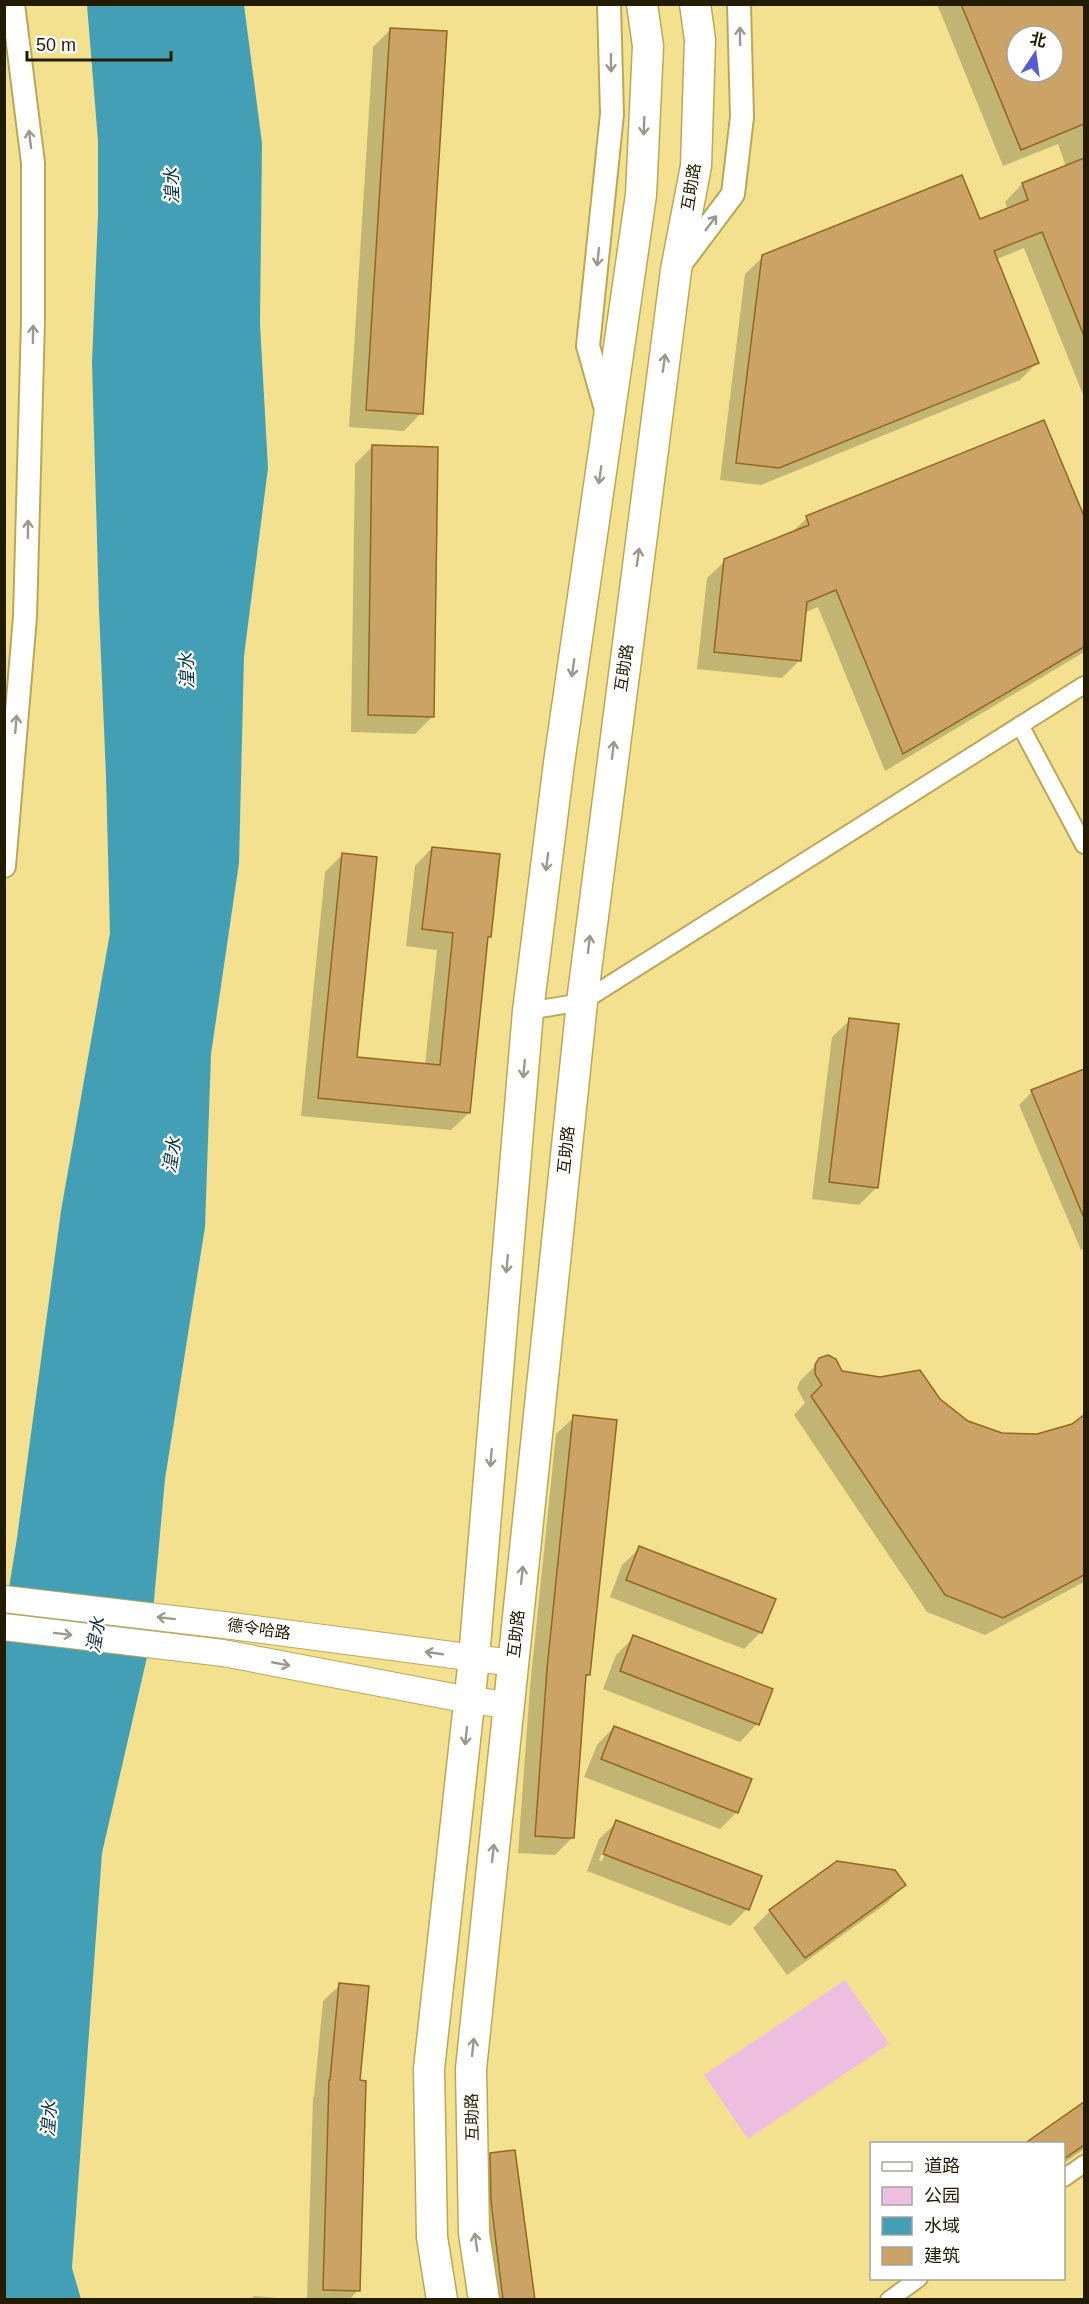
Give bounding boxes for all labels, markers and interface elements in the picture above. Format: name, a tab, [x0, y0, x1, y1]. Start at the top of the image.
scale bar	[27, 24, 171, 62]
north arrow	[1005, 24, 1065, 84]
one-way arrow	[734, 26, 746, 46]
text: 北	[1029, 30, 1048, 50]
text: 50 m	[36, 35, 76, 55]
one-way arrow	[605, 52, 617, 72]
one-way arrow	[639, 115, 650, 135]
one-way arrow	[24, 130, 35, 150]
street label: 互助路	[679, 162, 703, 212]
water label: 湟水	[161, 167, 183, 204]
one-way arrow	[705, 216, 717, 232]
one-way arrow	[592, 247, 603, 267]
one-way arrow	[27, 325, 38, 345]
one-way arrow	[658, 354, 669, 374]
one-way arrow	[594, 465, 605, 485]
one-way arrow	[22, 519, 33, 539]
one-way arrow	[633, 547, 644, 567]
street label: 互助路	[612, 643, 636, 693]
water label: 湟水	[176, 652, 198, 689]
one-way arrow	[567, 658, 578, 678]
one-way arrow	[11, 714, 22, 734]
one-way arrow	[608, 741, 619, 761]
one-way arrow	[541, 851, 552, 871]
one-way arrow	[584, 934, 595, 954]
one-way arrow	[518, 1059, 529, 1079]
street label: 互助路	[555, 1125, 577, 1175]
water label: 湟水	[159, 1135, 185, 1174]
one-way arrow	[501, 1253, 512, 1273]
one-way arrow	[485, 1448, 496, 1467]
one-way arrow	[517, 1566, 528, 1586]
street label: 互助路	[505, 1609, 527, 1659]
one-way arrow	[157, 1612, 176, 1623]
water label: 湟水	[83, 1615, 109, 1654]
street label: 德令哈路	[226, 1616, 292, 1642]
one-way arrow	[52, 1629, 72, 1640]
one-way arrow	[425, 1647, 445, 1658]
one-way arrow	[270, 1659, 290, 1670]
one-way arrow	[460, 1725, 471, 1745]
one-way arrow	[488, 1843, 499, 1863]
one-way arrow	[468, 2037, 479, 2057]
street label: 互助路	[463, 2093, 481, 2141]
water label: 湟水	[38, 2099, 60, 2138]
legend	[870, 2142, 1065, 2280]
text: 道路	[924, 2156, 960, 2176]
text: 公园	[924, 2186, 960, 2206]
text: 水域	[924, 2216, 960, 2236]
one-way arrow	[470, 2232, 481, 2252]
text: 建筑	[924, 2246, 960, 2266]

